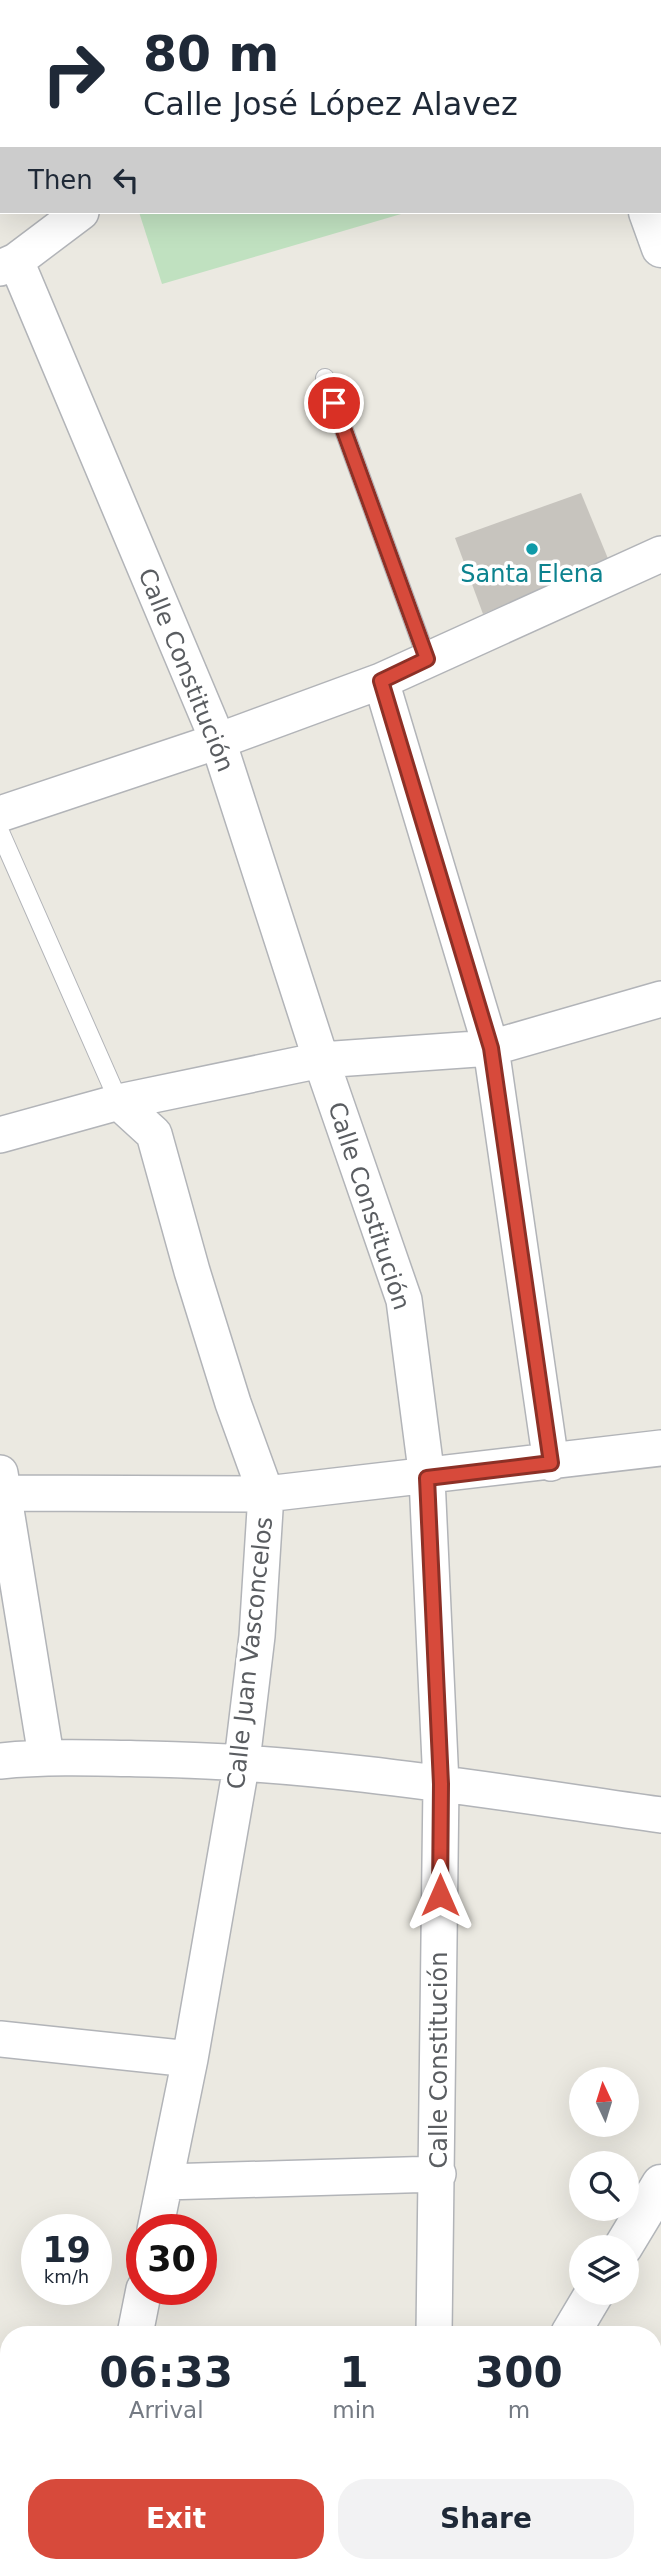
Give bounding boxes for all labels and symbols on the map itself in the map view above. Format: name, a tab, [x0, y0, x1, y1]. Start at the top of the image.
pin	[304, 373, 364, 433]
marker: Santa Elena	[524, 541, 540, 557]
place label: Santa Elena	[460, 560, 604, 588]
street label: Calle Constitución	[132, 564, 240, 776]
street label: Calle Constitución	[322, 1099, 416, 1313]
street label: Calle Juan Vasconcelos	[222, 1515, 278, 1791]
position arrow	[403, 1858, 477, 1932]
street label: Calle Constitución	[425, 1952, 453, 2168]
north arrow	[569, 2067, 639, 2137]
speed limit sign: 30	[126, 2214, 217, 2305]

